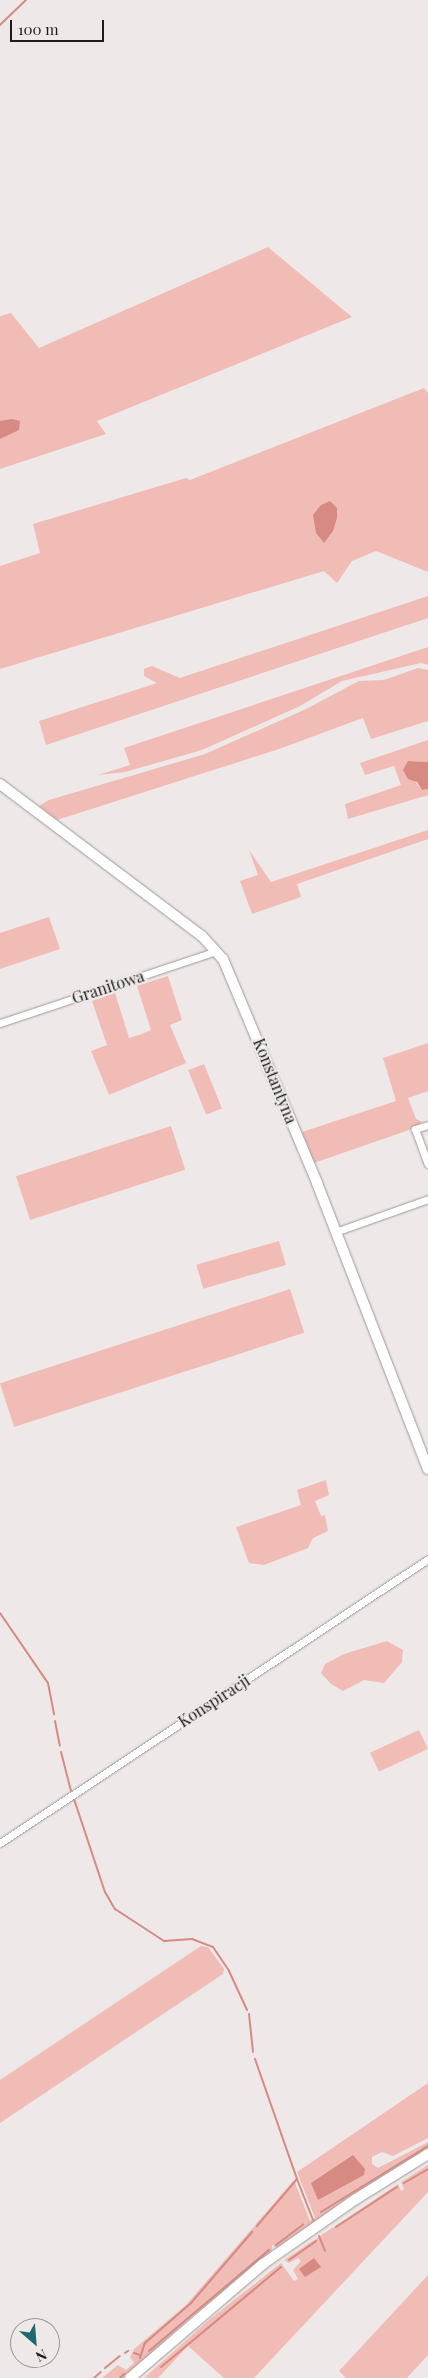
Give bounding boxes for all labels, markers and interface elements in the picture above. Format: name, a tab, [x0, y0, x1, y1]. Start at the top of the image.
scale bar	[12, 10, 106, 42]
text: 100 m	[18, 19, 59, 39]
street label: Granitowa	[69, 966, 147, 1008]
street label: Konstantyna	[249, 1036, 301, 1126]
street label: Konspiracji	[174, 1671, 254, 1731]
north arrow	[10, 2318, 60, 2368]
text: N	[33, 2345, 50, 2367]

